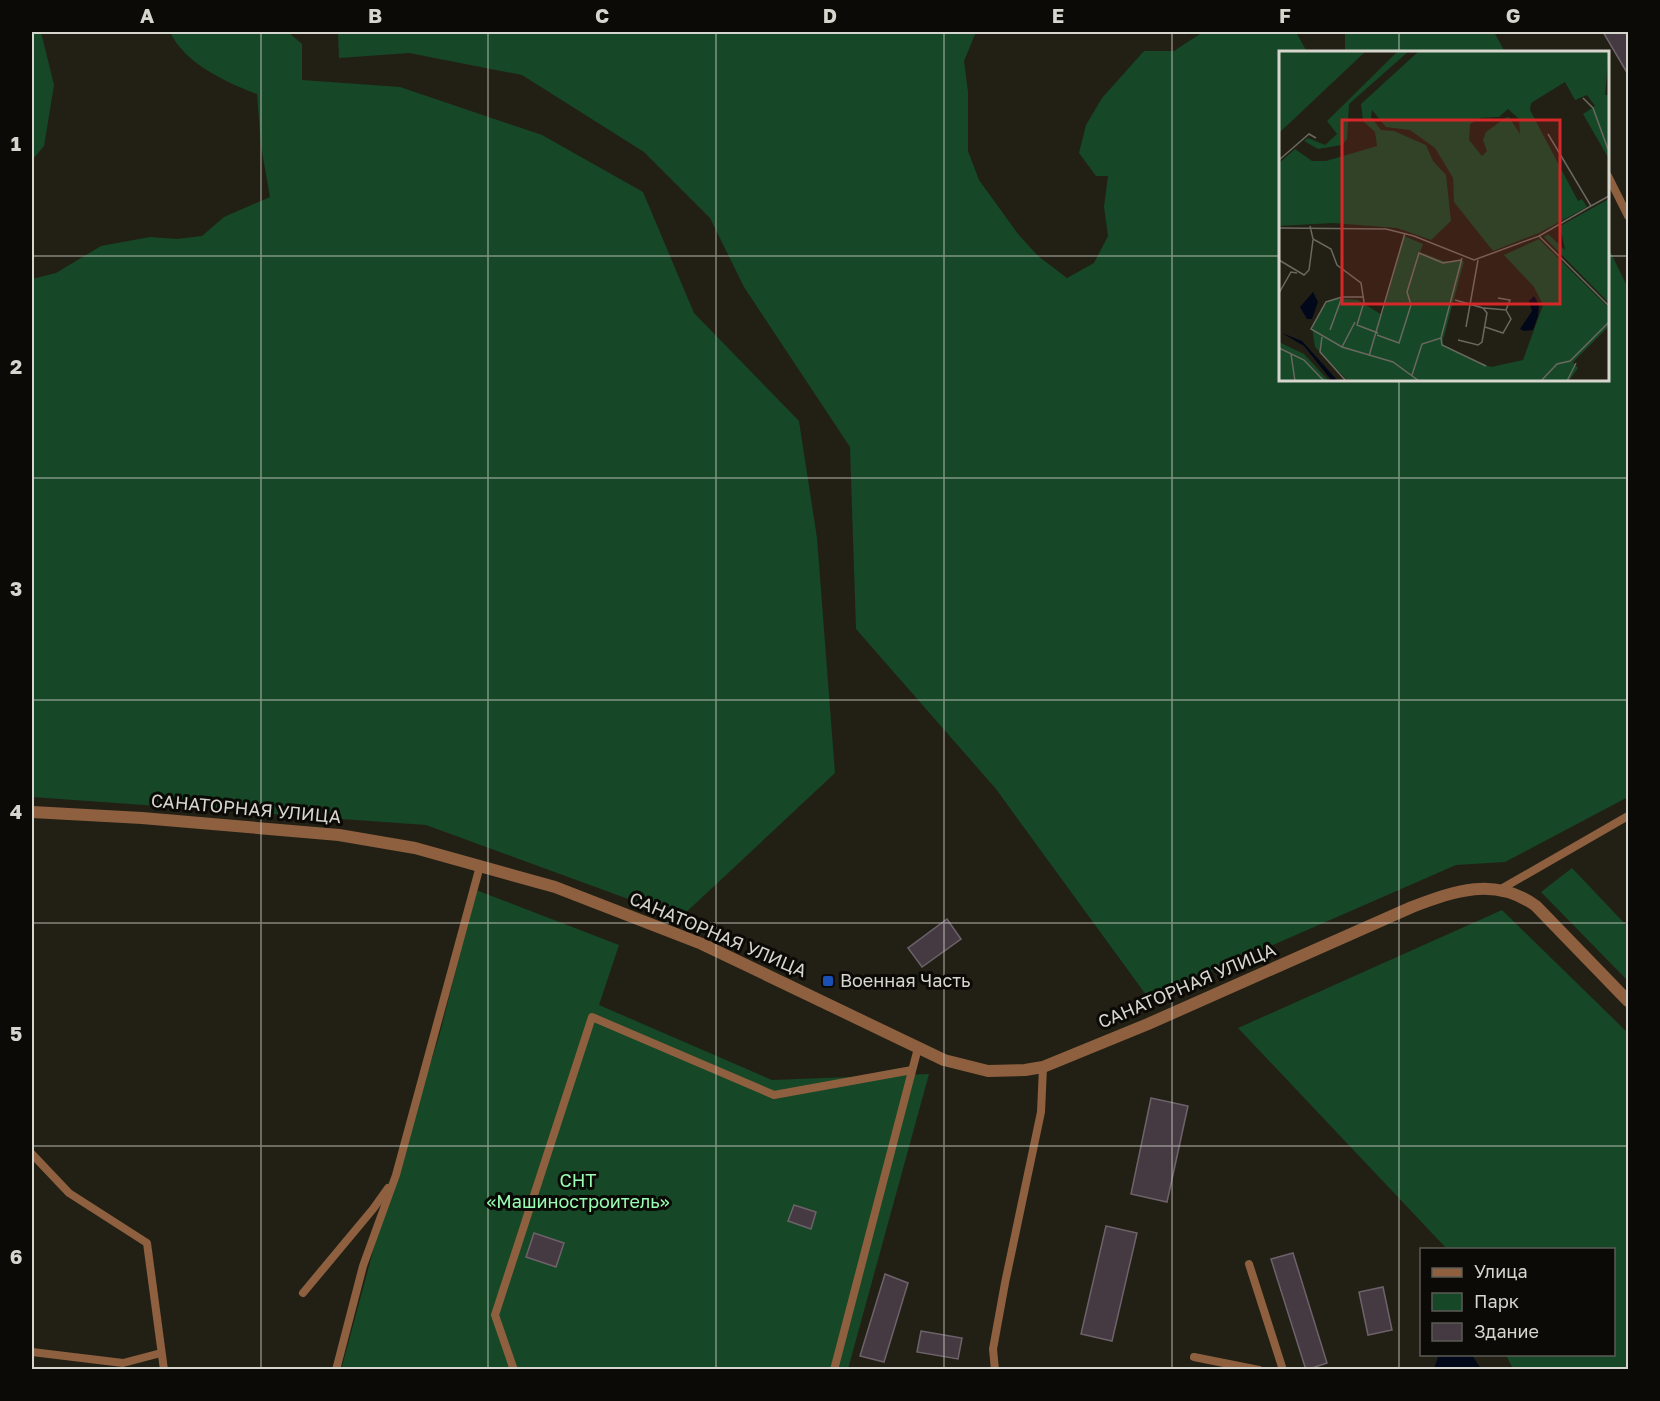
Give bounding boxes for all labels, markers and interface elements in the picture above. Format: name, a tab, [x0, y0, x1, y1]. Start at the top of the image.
text: A	[140, 3, 154, 27]
text: B	[368, 3, 382, 27]
text: C	[595, 3, 609, 27]
text: D	[823, 3, 837, 27]
text: E	[1052, 3, 1064, 27]
text: F	[1279, 3, 1291, 27]
text: G	[1506, 3, 1520, 27]
inset map	[1279, 51, 1609, 381]
text: 1	[11, 131, 21, 155]
text: 2	[10, 354, 22, 378]
text: 3	[10, 576, 22, 600]
street label: САНАТОРНАЯ УЛИЦА	[150, 789, 342, 827]
text: 4	[10, 799, 22, 823]
street label: САНАТОРНАЯ УЛИЦА	[626, 887, 810, 981]
street label: САНАТОРНАЯ УЛИЦА	[1095, 938, 1279, 1032]
place label: Военная Часть	[840, 969, 971, 991]
marker: Военная Часть	[821, 974, 835, 988]
text: 5	[10, 1021, 22, 1045]
park label: СНТ «Машиностроитель»	[486, 1169, 670, 1212]
text: 6	[10, 1244, 22, 1268]
legend	[1420, 1248, 1615, 1356]
text: Улица	[1474, 1260, 1528, 1282]
text: Парк	[1474, 1290, 1519, 1312]
text: Здание	[1474, 1320, 1539, 1342]

